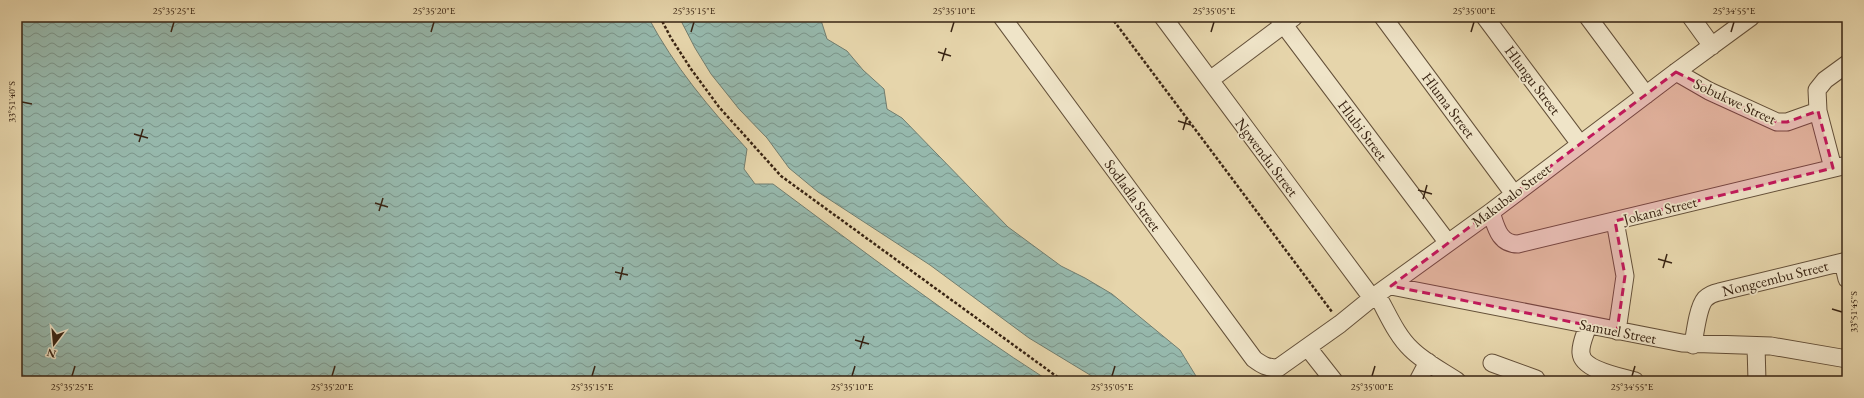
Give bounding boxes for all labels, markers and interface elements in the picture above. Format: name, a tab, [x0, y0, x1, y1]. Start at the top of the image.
text: 25°35'25"E	[153, 4, 196, 17]
text: 25°35'20"E	[413, 4, 456, 17]
text: 25°35'15"E	[673, 4, 716, 17]
text: 25°35'10"E	[933, 4, 976, 17]
text: 25°35'05"E	[1193, 4, 1236, 17]
text: 25°35'00"E	[1453, 4, 1496, 17]
text: 25°34'55"E	[1713, 4, 1756, 17]
street label: Hlungu Street	[1501, 42, 1565, 119]
street label: Hluma Street	[1418, 68, 1480, 142]
street label: Sobukwe Street	[1691, 74, 1779, 128]
text: 33°51'40"S	[5, 81, 18, 123]
street label: Hlubi Street	[1334, 96, 1392, 164]
street label: Ngwendu Street	[1231, 114, 1303, 200]
street label: Sodladla Street	[1100, 155, 1166, 235]
street label: Makubalo Street	[1468, 159, 1555, 231]
street label: Jokana Street	[1619, 192, 1699, 229]
street label: Nongcembu Street	[1720, 256, 1830, 300]
text: 33°51'45"S	[1847, 291, 1860, 333]
street label: Samuel Street	[1578, 314, 1658, 348]
north arrow	[34, 324, 74, 364]
text: N	[45, 346, 57, 362]
text: 25°35'25"E	[51, 380, 94, 393]
text: 25°35'20"E	[311, 380, 354, 393]
text: 25°35'15"E	[571, 380, 614, 393]
text: 25°35'10"E	[831, 380, 874, 393]
text: 25°35'05"E	[1091, 380, 1134, 393]
text: 25°35'00"E	[1351, 380, 1394, 393]
text: 25°34'55"E	[1611, 380, 1654, 393]

